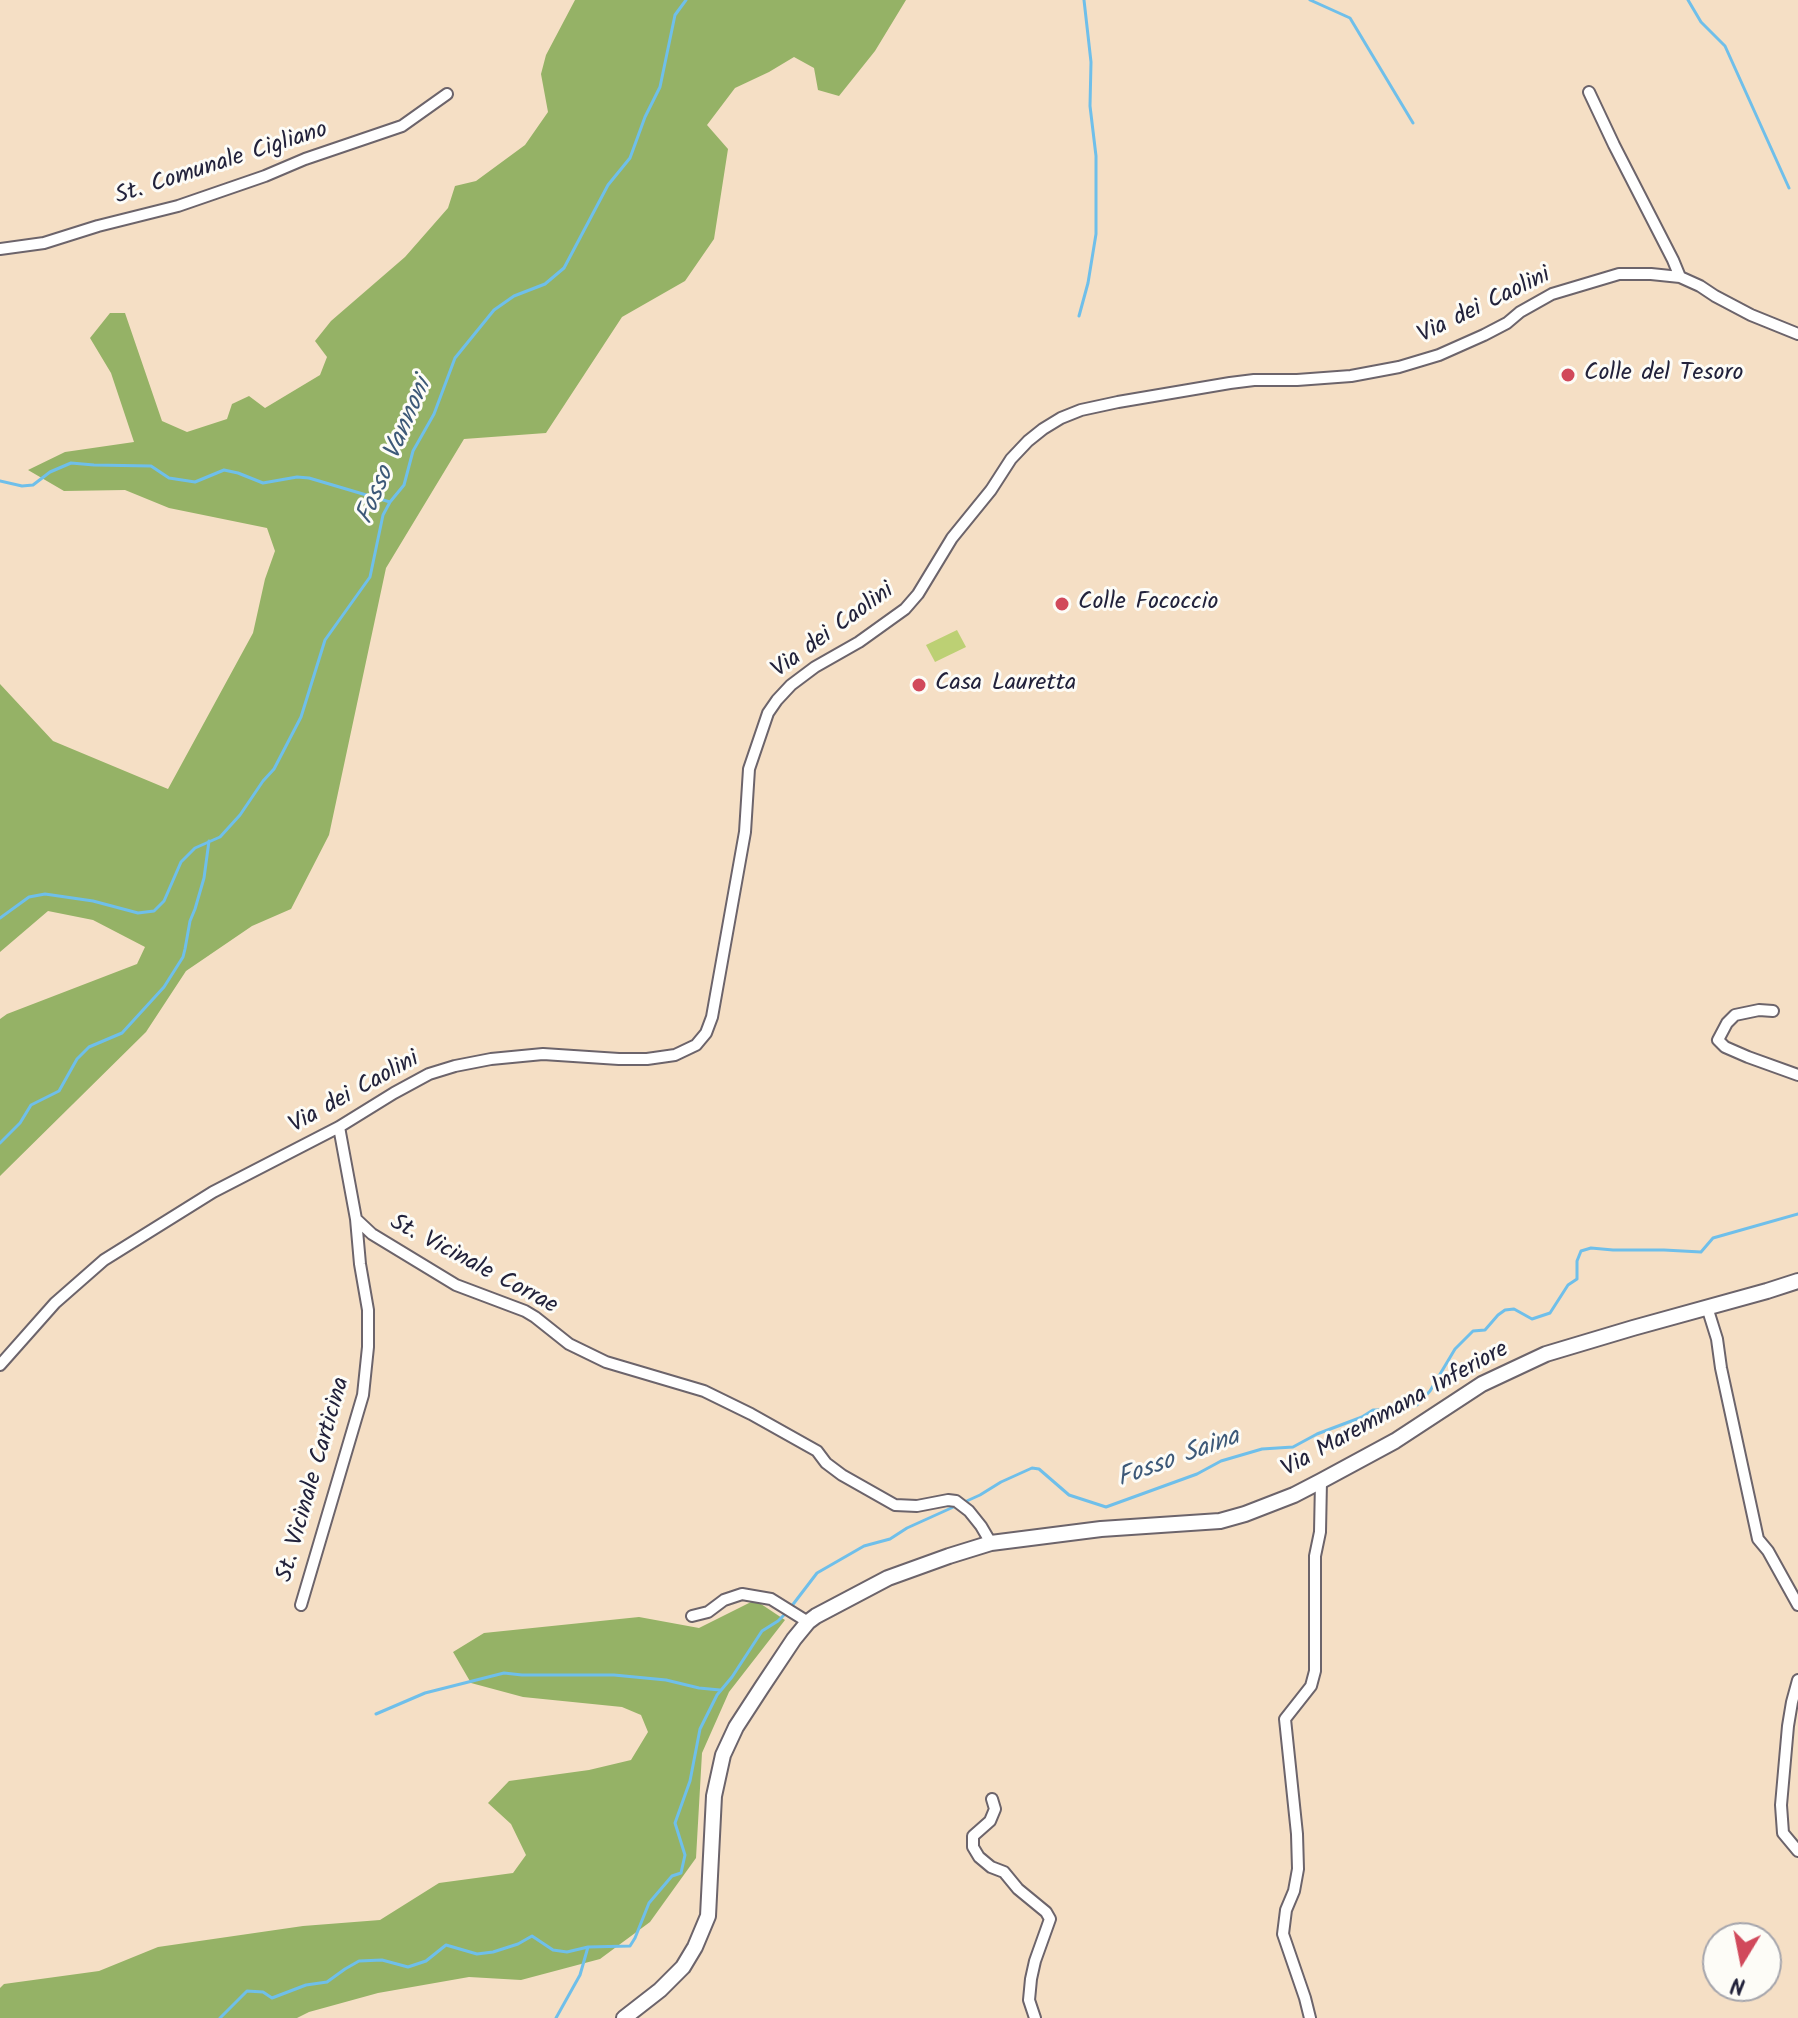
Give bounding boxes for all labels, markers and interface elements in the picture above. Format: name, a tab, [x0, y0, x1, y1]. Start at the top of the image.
street label: St. Comunale Cigliano	[112, 117, 332, 213]
street label: Via dei Caolini	[1414, 262, 1556, 352]
place label: Colle del Tesoro	[1584, 361, 1743, 389]
marker: Colle del Tesoro	[1559, 366, 1577, 384]
water label: Fosso Vannoni	[351, 374, 441, 530]
street label: Via dei Caolini	[767, 578, 901, 686]
place label: Colle Fococcio	[1078, 590, 1218, 618]
marker: Colle Fococcio	[1053, 595, 1071, 613]
place label: Casa Lauretta	[935, 671, 1076, 699]
marker: Casa Lauretta	[910, 676, 928, 694]
street label: Via dei Caolini	[285, 1046, 425, 1142]
street label: St. Vicinale Corrae	[384, 1210, 562, 1322]
street label: Via Maremmana Inferiore	[1278, 1337, 1514, 1485]
street label: St. Vicinale Carticina	[272, 1374, 358, 1586]
water label: Fosso Saina	[1114, 1423, 1244, 1497]
north arrow	[1702, 1922, 1782, 2002]
text: N	[1728, 1966, 1748, 2003]

